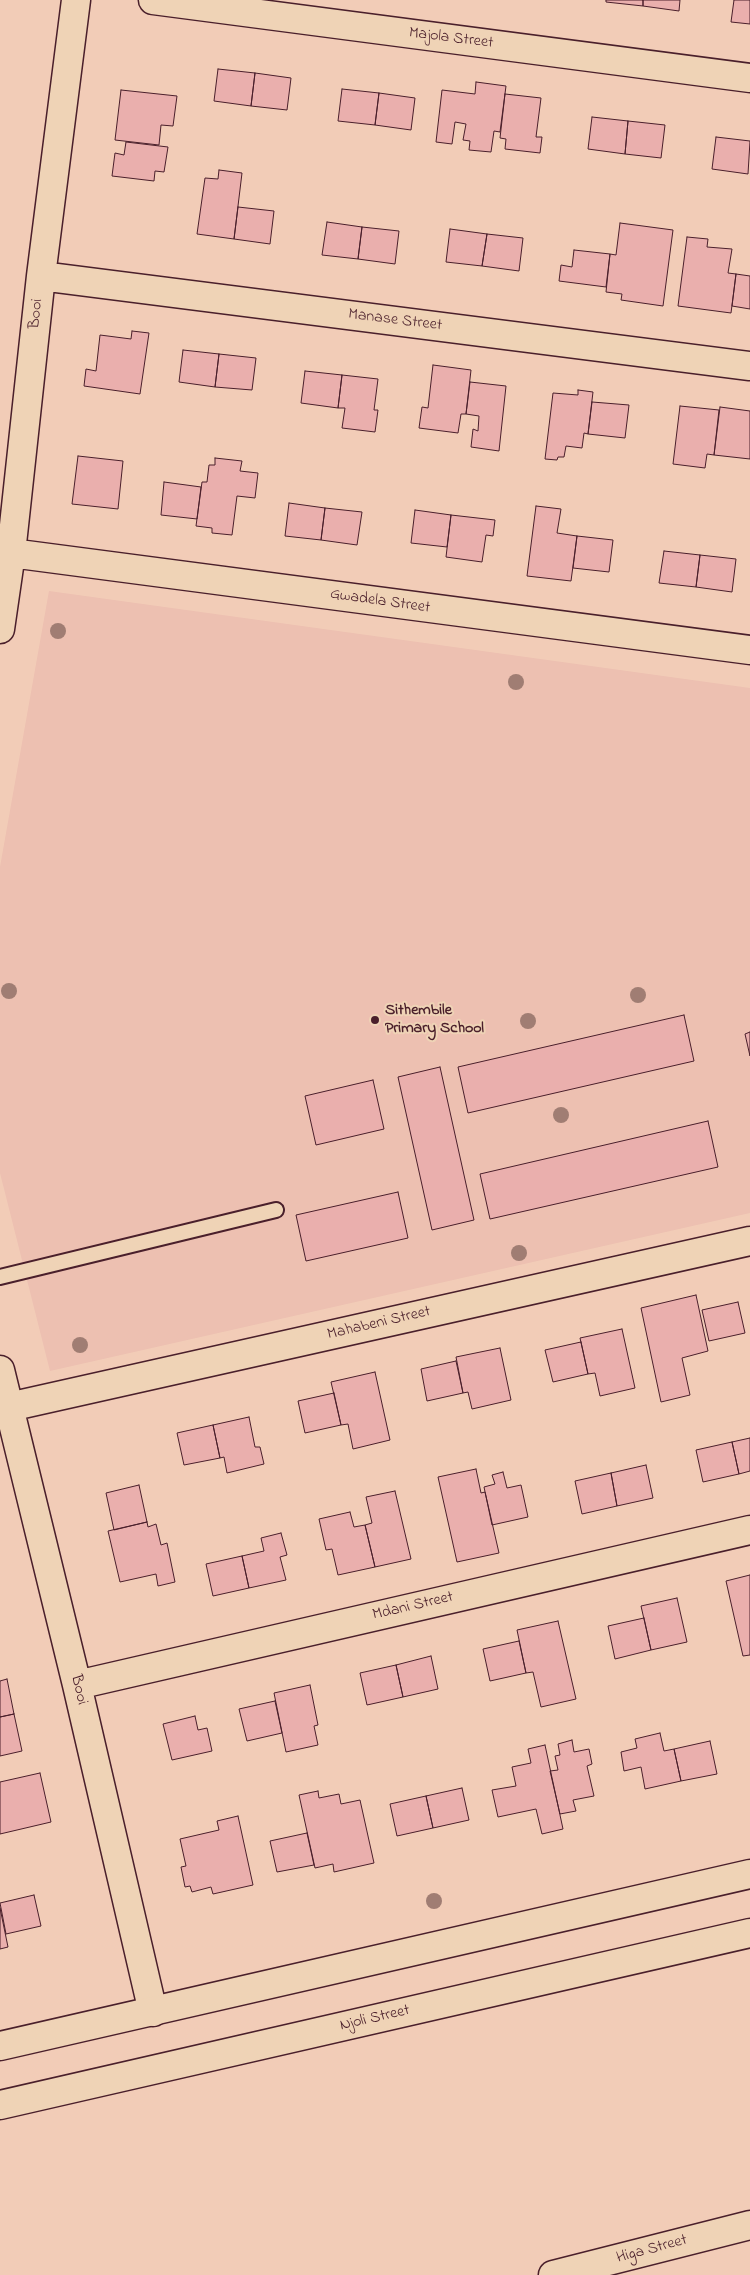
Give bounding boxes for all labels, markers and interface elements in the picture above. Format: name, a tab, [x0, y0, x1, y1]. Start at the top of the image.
street label: Majola Street	[408, 24, 494, 54]
street label: Booi	[26, 298, 48, 330]
street label: Manase Street	[347, 306, 443, 336]
street label: Gwadela Street	[329, 585, 431, 619]
place label: Sithembile Primary School	[385, 1001, 484, 1039]
marker: Sithembile Primary School	[369, 1014, 381, 1026]
street label: Mahabeni Street	[326, 1303, 432, 1345]
street label: Mdani Street	[371, 1588, 455, 1626]
street label: Booi	[65, 1673, 91, 1707]
street label: Njoli Street	[338, 2002, 412, 2036]
street label: Higa Street	[615, 2231, 689, 2269]

